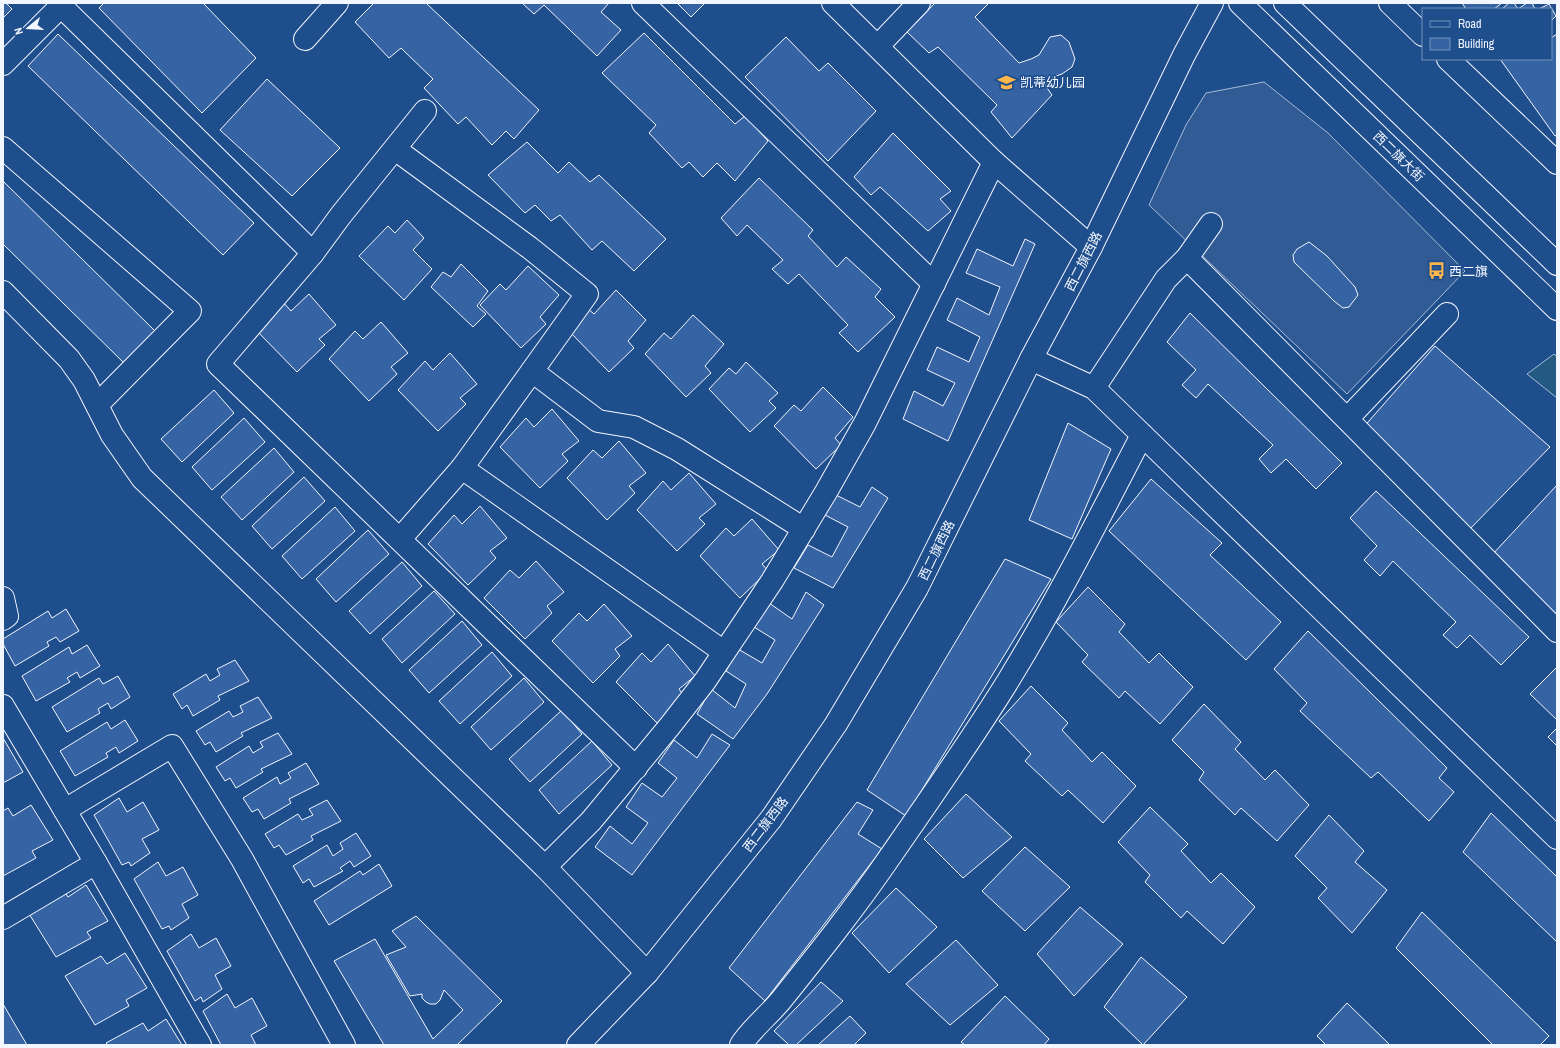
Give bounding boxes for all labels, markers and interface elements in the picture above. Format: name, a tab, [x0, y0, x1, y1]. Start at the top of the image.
north arrow	[8, 8, 48, 48]
legend	[1422, 8, 1552, 60]
text: Road	[1458, 16, 1482, 32]
text: N	[11, 26, 26, 36]
text: Building	[1458, 36, 1495, 52]
school or university icon: 凯蒂幼儿园	[997, 72, 1017, 92]
place label: 凯蒂幼儿园	[1020, 74, 1085, 91]
street label: 西二旗大街	[1369, 128, 1428, 185]
street label: 西二旗西路	[1061, 228, 1106, 294]
bus stop icon: 西二旗	[1426, 261, 1446, 281]
place label: 西二旗	[1449, 263, 1488, 280]
street label: 西二旗西路	[915, 517, 958, 583]
street label: 西二旗西路	[739, 793, 792, 855]

